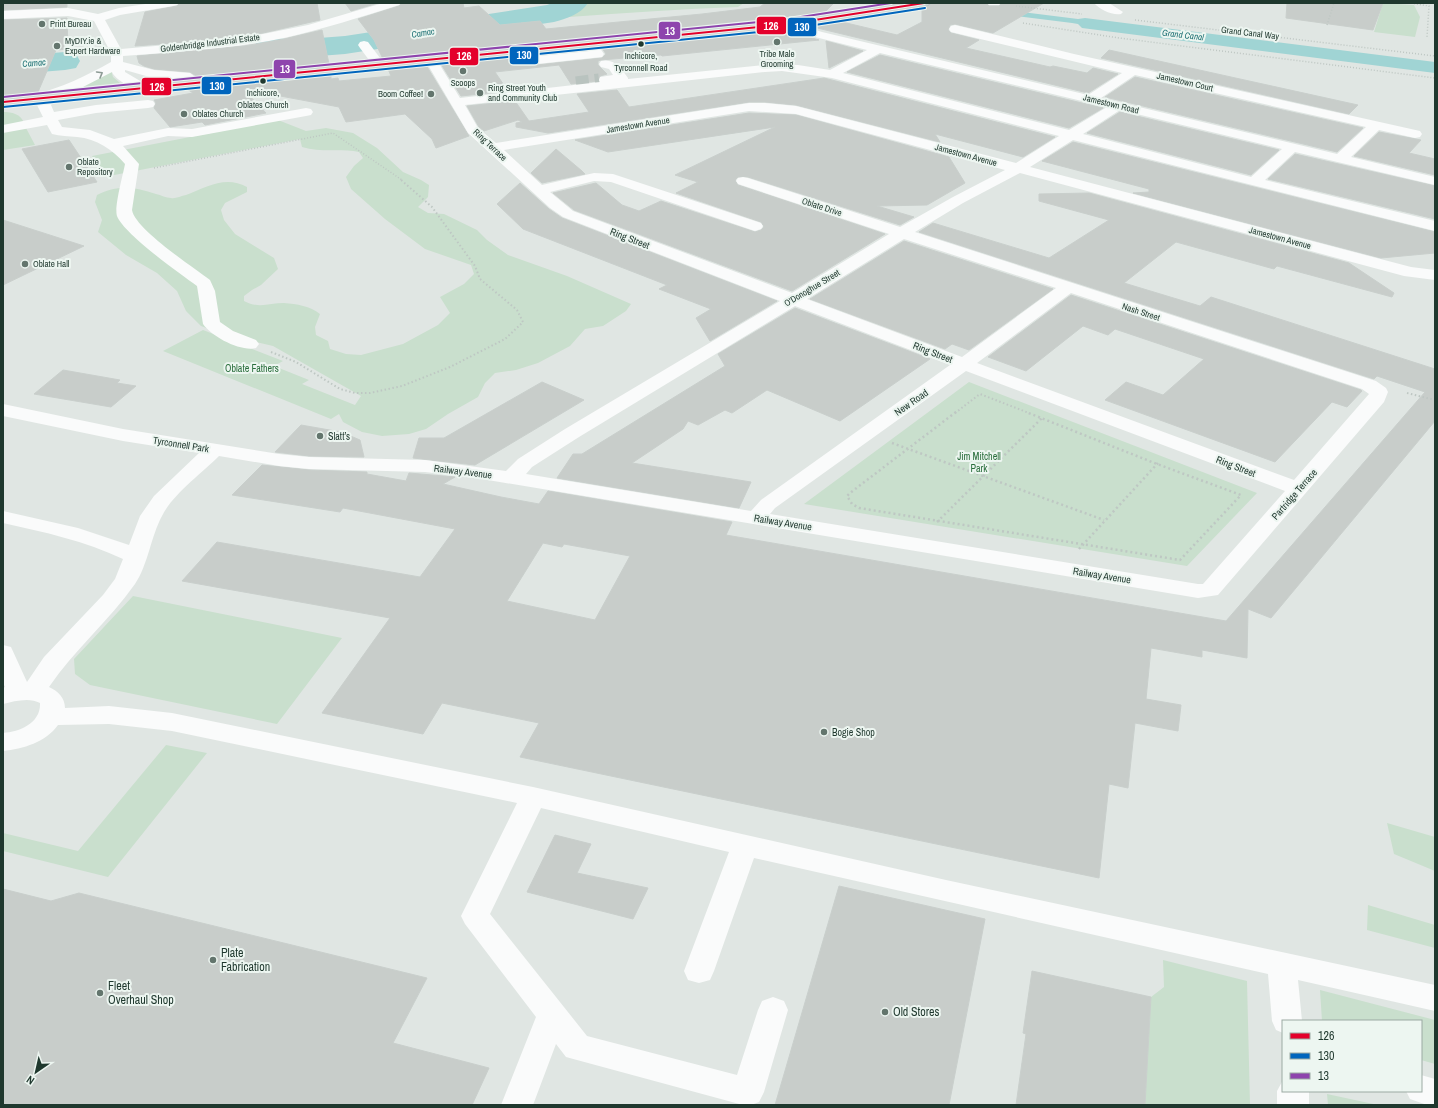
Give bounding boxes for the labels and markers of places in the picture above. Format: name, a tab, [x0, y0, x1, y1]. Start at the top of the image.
place label: Print Bureau	[50, 18, 91, 30]
marker: Print Bureau	[37, 19, 47, 29]
place label: MyDIY.ie & Expert Hardware	[65, 35, 120, 57]
marker: Tribe Male Grooming	[772, 37, 782, 47]
marker: Inchicore, Tyrconnell Road	[636, 39, 646, 49]
marker: MyDIY.ie & Expert Hardware	[52, 41, 62, 51]
place label: Tribe Male Grooming	[759, 48, 795, 70]
place label: Inchicore, Tyrconnell Road	[614, 50, 668, 74]
marker: Scoops	[458, 66, 468, 76]
marker: Inchicore, Oblates Church	[258, 76, 268, 86]
place label: Scoops	[451, 77, 476, 89]
place label: Ring Street Youth and Community Club	[488, 82, 557, 104]
place label: Inchicore, Oblates Church	[237, 87, 289, 111]
place label: Boom Coffee!	[378, 88, 423, 100]
marker: Ring Street Youth and Community Club	[475, 88, 485, 98]
marker: Boom Coffee!	[426, 89, 436, 99]
place label: Oblates Church	[192, 108, 243, 120]
marker: Oblates Church	[179, 109, 189, 119]
place label: Oblate Repository	[77, 156, 113, 178]
marker: Oblate Repository	[64, 162, 74, 172]
place label: Oblate Hall	[33, 258, 70, 270]
marker: Oblate Hall	[20, 259, 30, 269]
place label: Slatt’s	[328, 430, 350, 443]
marker: Slatt’s	[315, 431, 325, 441]
place label: Bogie Shop	[832, 726, 875, 739]
marker: Bogie Shop	[819, 727, 829, 737]
place label: Plate Fabrication	[221, 945, 270, 975]
marker: Plate Fabrication	[208, 955, 218, 965]
place label: Fleet Overhaul Shop	[108, 978, 174, 1008]
marker: Fleet Overhaul Shop	[95, 988, 105, 998]
place label: Old Stores	[893, 1004, 940, 1020]
marker: Old Stores	[880, 1007, 890, 1017]

